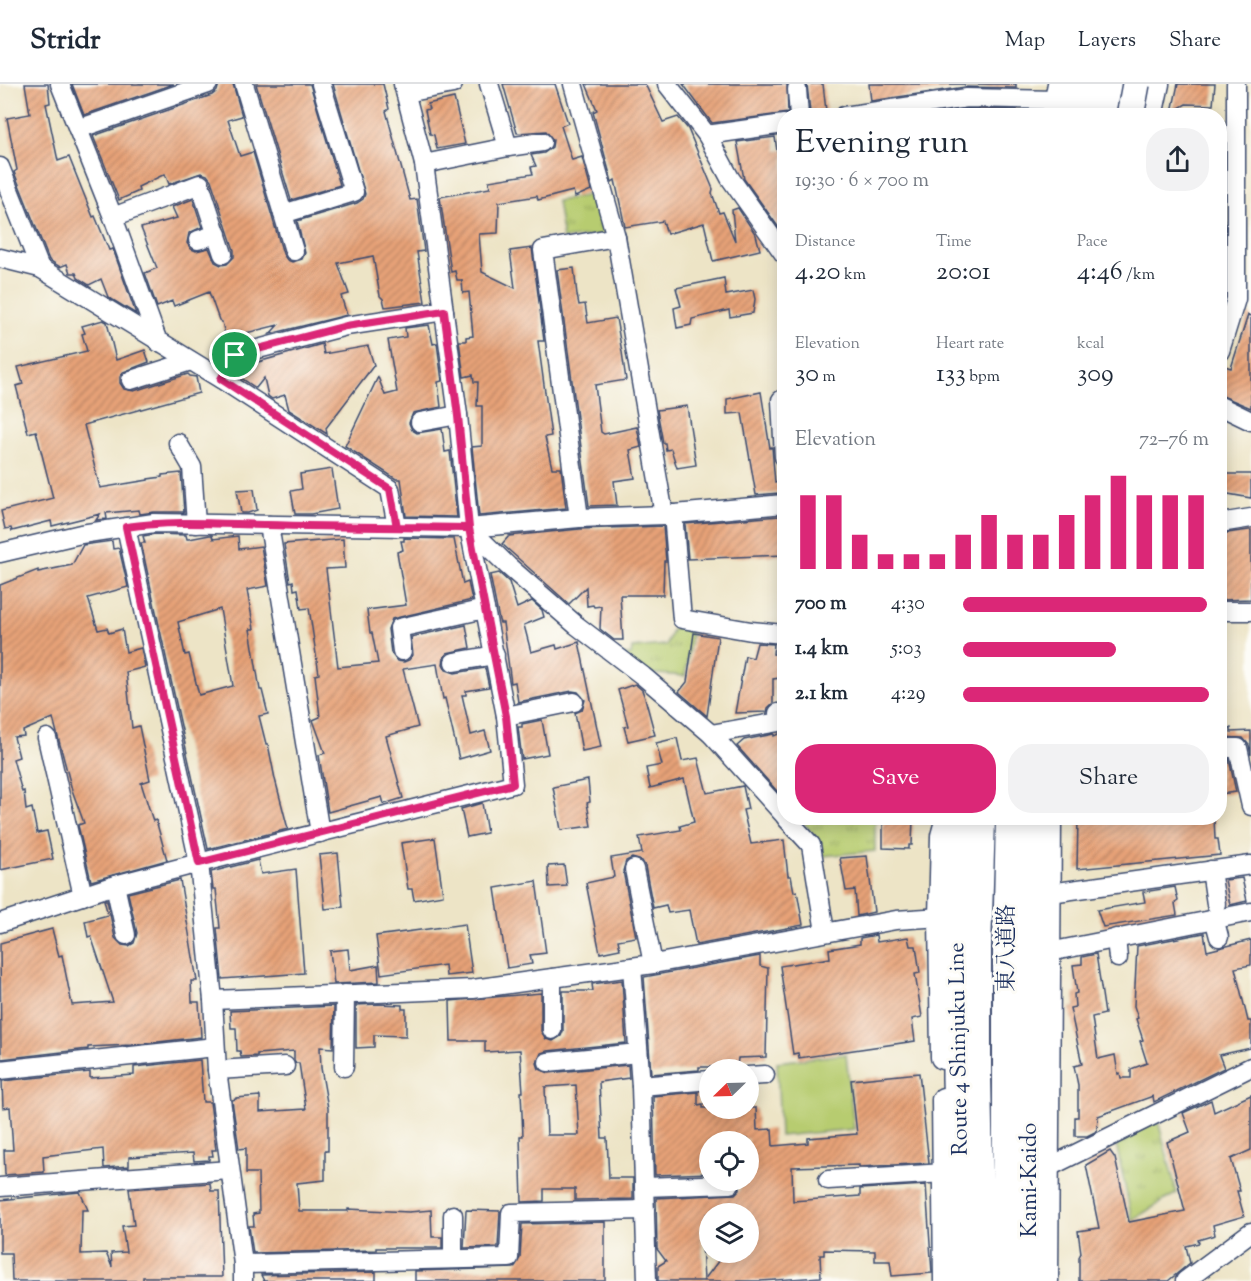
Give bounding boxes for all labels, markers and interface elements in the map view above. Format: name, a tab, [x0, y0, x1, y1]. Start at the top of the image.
text: Stridr	[30, 21, 101, 61]
text: Map	[1005, 26, 1045, 56]
text: Layers	[1078, 26, 1136, 56]
text: Share	[1169, 26, 1221, 56]
text: Evening run	[795, 120, 969, 168]
button: share	[1146, 128, 1209, 191]
text: 19:30 · 6 × 700 m	[795, 167, 929, 196]
text: Distance	[795, 231, 855, 254]
text: Time	[936, 231, 972, 254]
text: Pace	[1077, 231, 1108, 254]
text: 4.20	[795, 254, 841, 291]
text: 20:01	[936, 254, 991, 291]
text: 4:46	[1077, 254, 1123, 291]
text: km	[841, 264, 866, 287]
text: /km	[1123, 264, 1155, 287]
pin	[209, 329, 260, 380]
text: Elevation	[795, 333, 860, 356]
text: Heart rate	[936, 333, 1004, 356]
text: kcal	[1077, 333, 1105, 356]
icon: arrive	[218, 338, 251, 371]
text: 30	[795, 356, 819, 393]
text: 133	[936, 356, 966, 393]
text: 309	[1077, 356, 1114, 393]
text: m	[819, 366, 836, 389]
text: bpm	[966, 366, 1000, 389]
text: Elevation	[795, 426, 876, 455]
text: 72–76 m	[1139, 426, 1209, 455]
text: 700 m	[795, 590, 847, 619]
text: 4:30	[891, 590, 925, 619]
text: 1.4 km	[795, 635, 849, 664]
text: 5:03	[891, 635, 922, 664]
text: 2.1 km	[795, 680, 848, 709]
text: 4:29	[891, 680, 925, 709]
button: Save	[795, 744, 996, 813]
button: Share	[1008, 744, 1209, 813]
street label: 東八道路	[992, 904, 1024, 992]
street label: Route 4 Shinjuku Line	[942, 942, 978, 1156]
north arrow	[699, 1059, 759, 1119]
map controls	[699, 1059, 759, 1263]
street label: Kami-Kaido	[1015, 1123, 1047, 1237]
button: locate	[699, 1131, 759, 1191]
button: layers	[699, 1203, 759, 1263]

